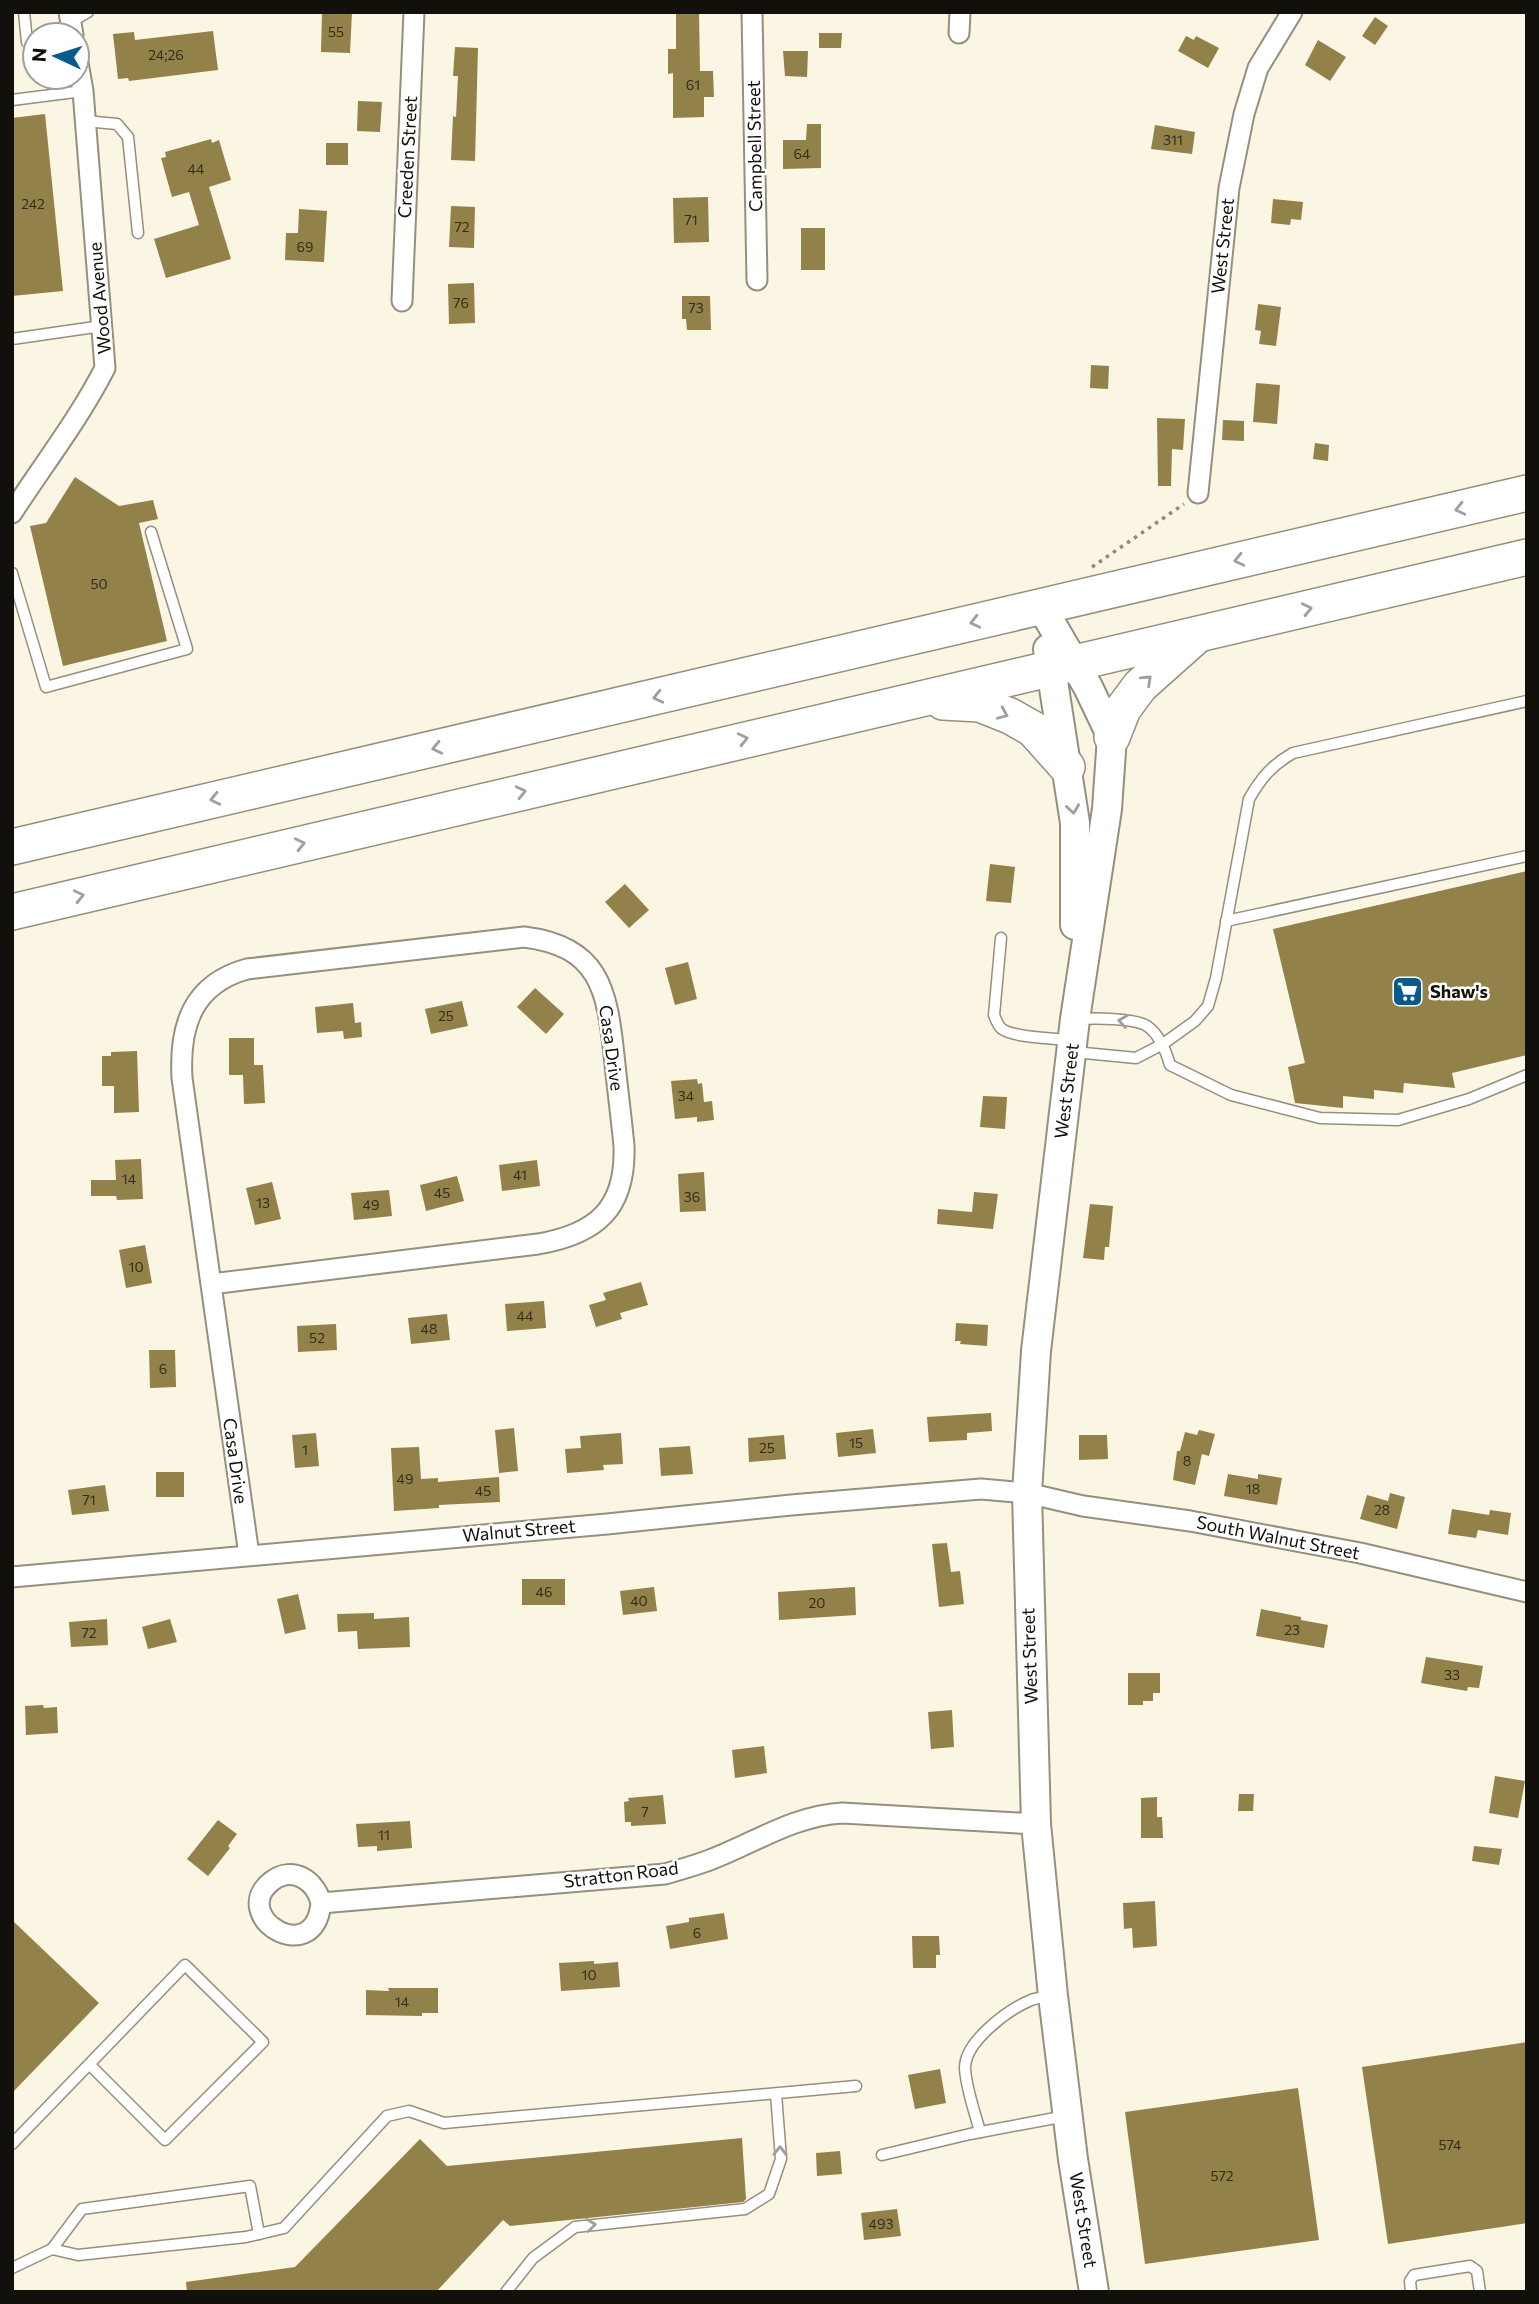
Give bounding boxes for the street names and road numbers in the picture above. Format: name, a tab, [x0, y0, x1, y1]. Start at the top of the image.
street label: Campbell Street	[742, 80, 766, 212]
street label: Creeden Street	[393, 95, 421, 219]
street label: West Street	[1206, 197, 1238, 295]
street label: Wood Avenue	[83, 241, 115, 355]
street label: Casa Drive	[595, 1004, 629, 1092]
street label: West Street	[1049, 1042, 1083, 1140]
street label: Casa Drive	[219, 1417, 253, 1505]
street label: South Walnut Street	[1195, 1510, 1362, 1564]
street label: Walnut Street	[461, 1514, 576, 1546]
street label: West Street	[1016, 1607, 1042, 1705]
street label: Stratton Road	[562, 1856, 679, 1892]
street label: West Street	[1066, 2170, 1102, 2269]

